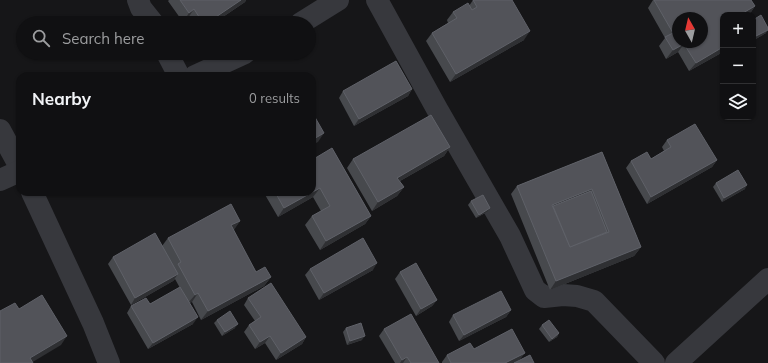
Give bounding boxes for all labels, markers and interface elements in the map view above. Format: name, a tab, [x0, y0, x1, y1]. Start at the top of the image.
north arrow	[672, 12, 708, 48]
map controls	[720, 12, 756, 120]
button: +	[720, 12, 756, 48]
search box	[16, 16, 316, 60]
icon: search	[30, 27, 52, 49]
text: Search here	[62, 29, 144, 48]
button: −	[720, 48, 756, 84]
button: layers	[720, 84, 756, 120]
text: Nearby	[32, 88, 91, 109]
text: 0 results	[249, 90, 300, 106]

